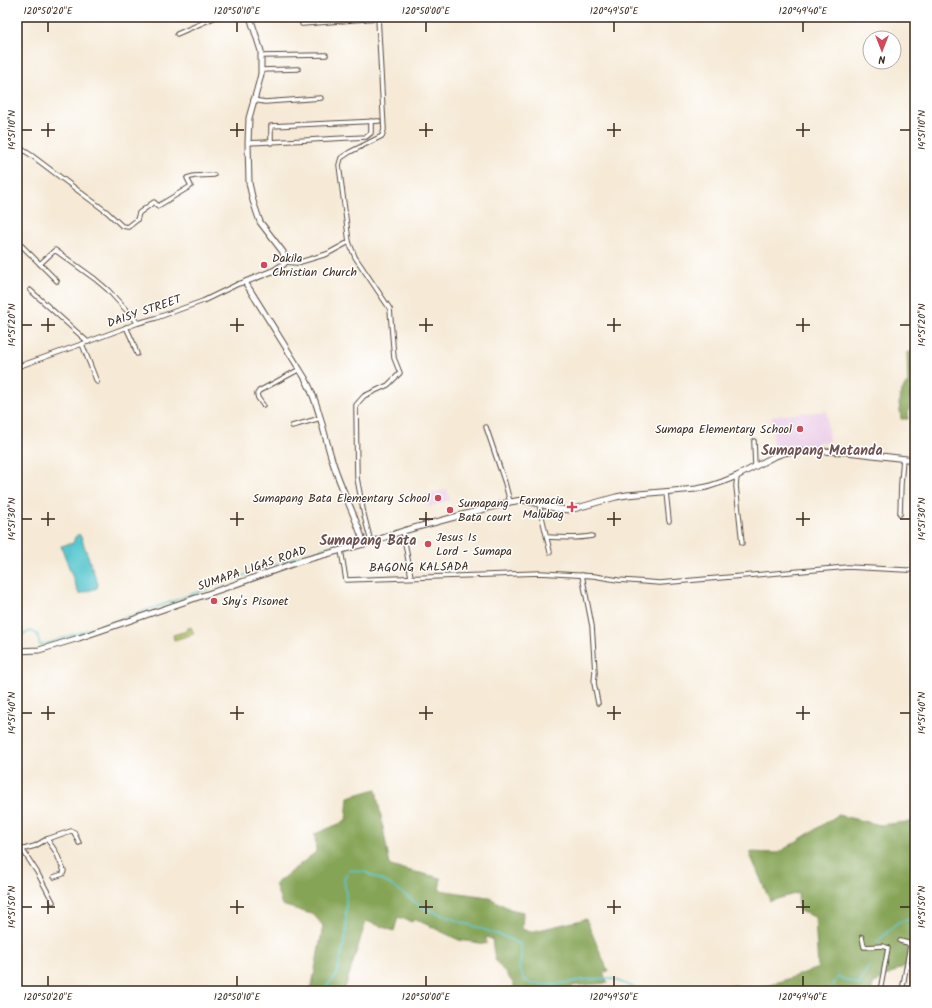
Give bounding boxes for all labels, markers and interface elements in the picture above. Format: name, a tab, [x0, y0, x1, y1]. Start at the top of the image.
text: 120°50'20"E	[23, 3, 74, 19]
text: 120°50'10"E	[214, 3, 261, 19]
text: 120°50'00"E	[402, 3, 451, 19]
text: 120°49'50"E	[590, 3, 640, 19]
text: 120°49'40"E	[779, 3, 829, 19]
north arrow	[862, 30, 902, 70]
text: N	[878, 50, 885, 68]
text: 14°51'10"N	[4, 110, 20, 150]
text: 14°51'10"N	[914, 110, 930, 150]
place label: Dakila Christian Church	[272, 249, 357, 282]
marker: Dakila Christian Church	[259, 260, 269, 270]
street label: DAISY STREET	[105, 289, 185, 333]
text: 14°51'20"N	[4, 303, 20, 346]
text: 14°51'20"N	[914, 303, 930, 346]
place label: Sumapa Elementary School	[655, 420, 792, 439]
marker: Sumapa Elementary School	[795, 424, 805, 434]
district label: Sumapang Matanda	[761, 440, 883, 462]
place label: Sumapang Bata Elementary School	[253, 489, 430, 508]
place label: Farmacia Malubag	[519, 491, 564, 524]
marker: Sumapang Bata Elementary School	[433, 493, 443, 503]
place label: Sumapang Bata court	[458, 494, 512, 527]
text: 14°51'30"N	[4, 497, 20, 540]
text: 14°51'30"N	[914, 497, 930, 540]
marker: Farmacia Malubag	[567, 502, 577, 512]
marker: Sumapang Bata court	[445, 505, 455, 515]
place label: Jesus Is Lord - Sumapa	[436, 528, 512, 561]
district label: Sumapang Bata	[319, 530, 417, 552]
marker: Jesus Is Lord - Sumapa	[423, 539, 433, 549]
street label: SUMAPA LIGAS ROAD	[195, 541, 310, 596]
street label: BAGONG KALSADA	[369, 557, 469, 578]
place label: Shy's Pisonet	[222, 592, 289, 611]
marker: Shy's Pisonet	[209, 596, 219, 606]
text: 14°51'40"N	[4, 691, 20, 734]
text: 14°51'40"N	[914, 691, 930, 734]
text: 14°51'50"N	[4, 886, 20, 928]
text: 14°51'50"N	[914, 886, 930, 928]
text: 120°50'20"E	[23, 989, 74, 1005]
text: 120°50'10"E	[214, 989, 261, 1005]
text: 120°50'00"E	[402, 989, 451, 1005]
text: 120°49'50"E	[590, 989, 640, 1005]
text: 120°49'40"E	[779, 989, 829, 1005]

